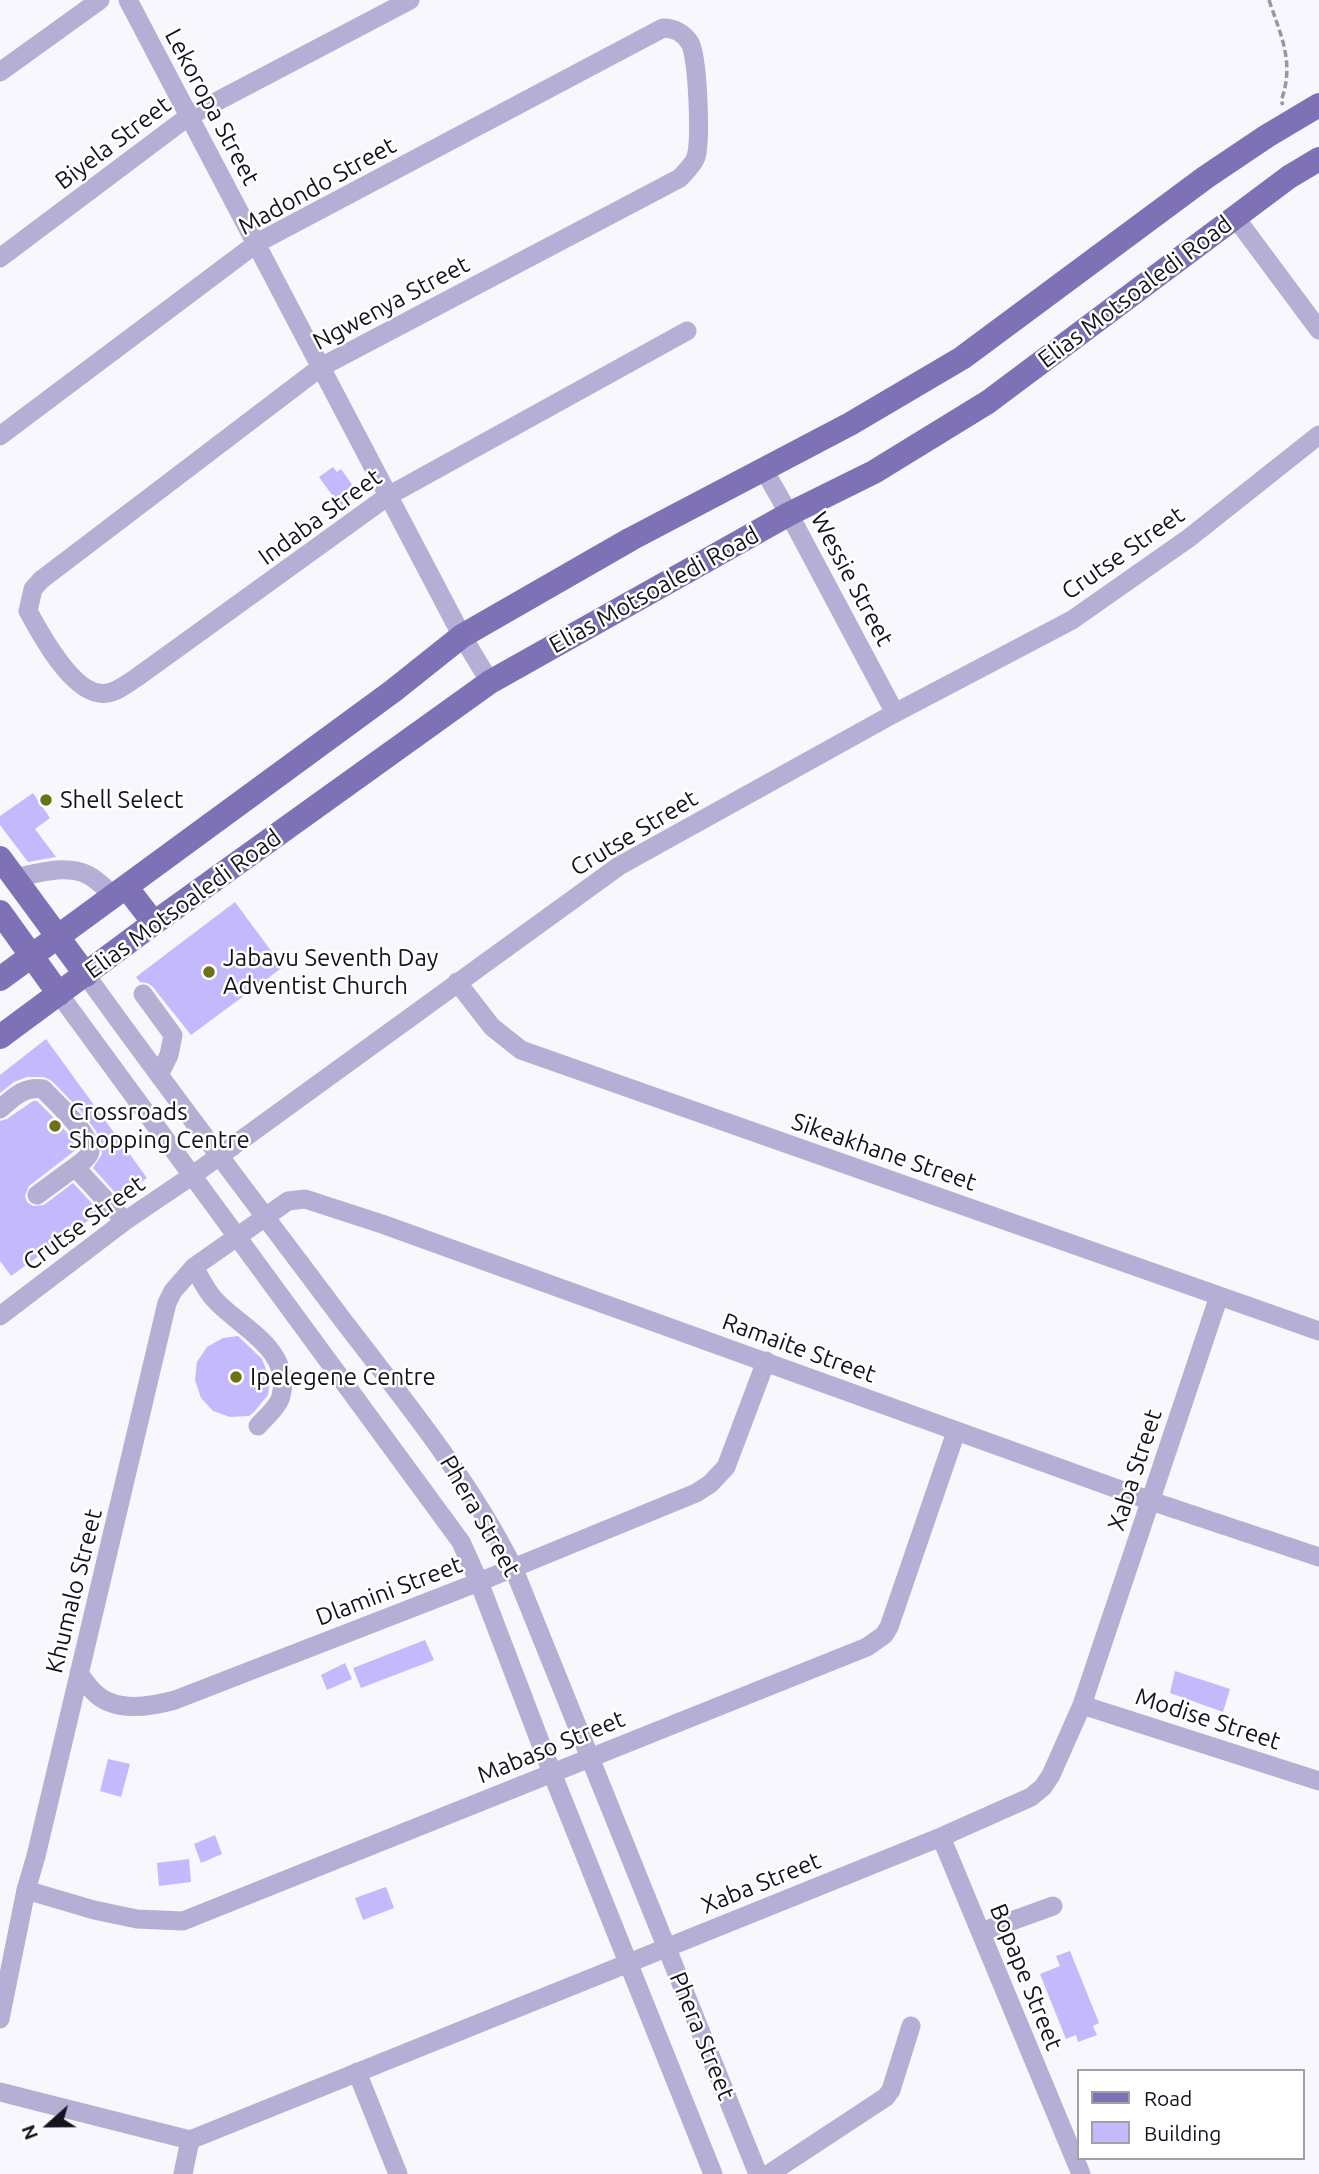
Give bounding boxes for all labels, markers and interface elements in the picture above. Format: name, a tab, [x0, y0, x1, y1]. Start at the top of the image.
street label: Lekoropa Street	[159, 24, 265, 190]
street label: Biyela Street	[50, 90, 176, 196]
street label: Madondo Street	[233, 131, 401, 241]
street label: Elias Motsoaledi Road	[1032, 210, 1238, 374]
street label: Ngwenya Street	[308, 250, 474, 356]
street label: Indaba Street	[253, 463, 387, 571]
street label: Crutse Street	[1056, 500, 1190, 606]
street label: Wessie Street	[805, 507, 899, 651]
street label: Elias Motsoaledi Road	[544, 520, 764, 660]
street label: Crutse Street	[565, 784, 703, 882]
place label: Shell Select	[60, 786, 184, 814]
marker: Shell Select	[38, 792, 54, 808]
street label: Elias Motsoaledi Road	[79, 823, 287, 985]
place label: Jabavu Seventh Day Adventist Church	[223, 944, 438, 1000]
marker: Jabavu Seventh Day Adventist Church	[201, 964, 217, 980]
place label: Crossroads Shopping Centre	[69, 1098, 250, 1154]
street label: Sikeakhane Street	[788, 1107, 980, 1197]
marker: Crossroads Shopping Centre	[47, 1118, 63, 1134]
street label: Crutse Street	[18, 1169, 150, 1277]
street label: Ramaite Street	[718, 1307, 880, 1389]
place label: Ipelegene Centre	[250, 1363, 436, 1391]
marker: Ipelegene Centre	[228, 1369, 244, 1385]
street label: Xaba Street	[1102, 1406, 1168, 1534]
street label: Phera Street	[434, 1450, 526, 1582]
street label: Khumalo Street	[40, 1506, 108, 1676]
street label: Dlamini Street	[312, 1550, 466, 1632]
street label: Modise Street	[1132, 1682, 1284, 1756]
street label: Mabaso Street	[473, 1704, 629, 1790]
street label: Xaba Street	[697, 1846, 825, 1920]
street label: Bopape Street	[984, 1900, 1068, 2054]
street label: Phera Street	[663, 1968, 741, 2104]
legend	[1078, 2069, 1305, 2160]
text: Road	[1144, 2086, 1192, 2110]
north arrow	[14, 2090, 84, 2160]
text: Building	[1144, 2121, 1221, 2145]
text: N	[17, 2122, 42, 2143]

